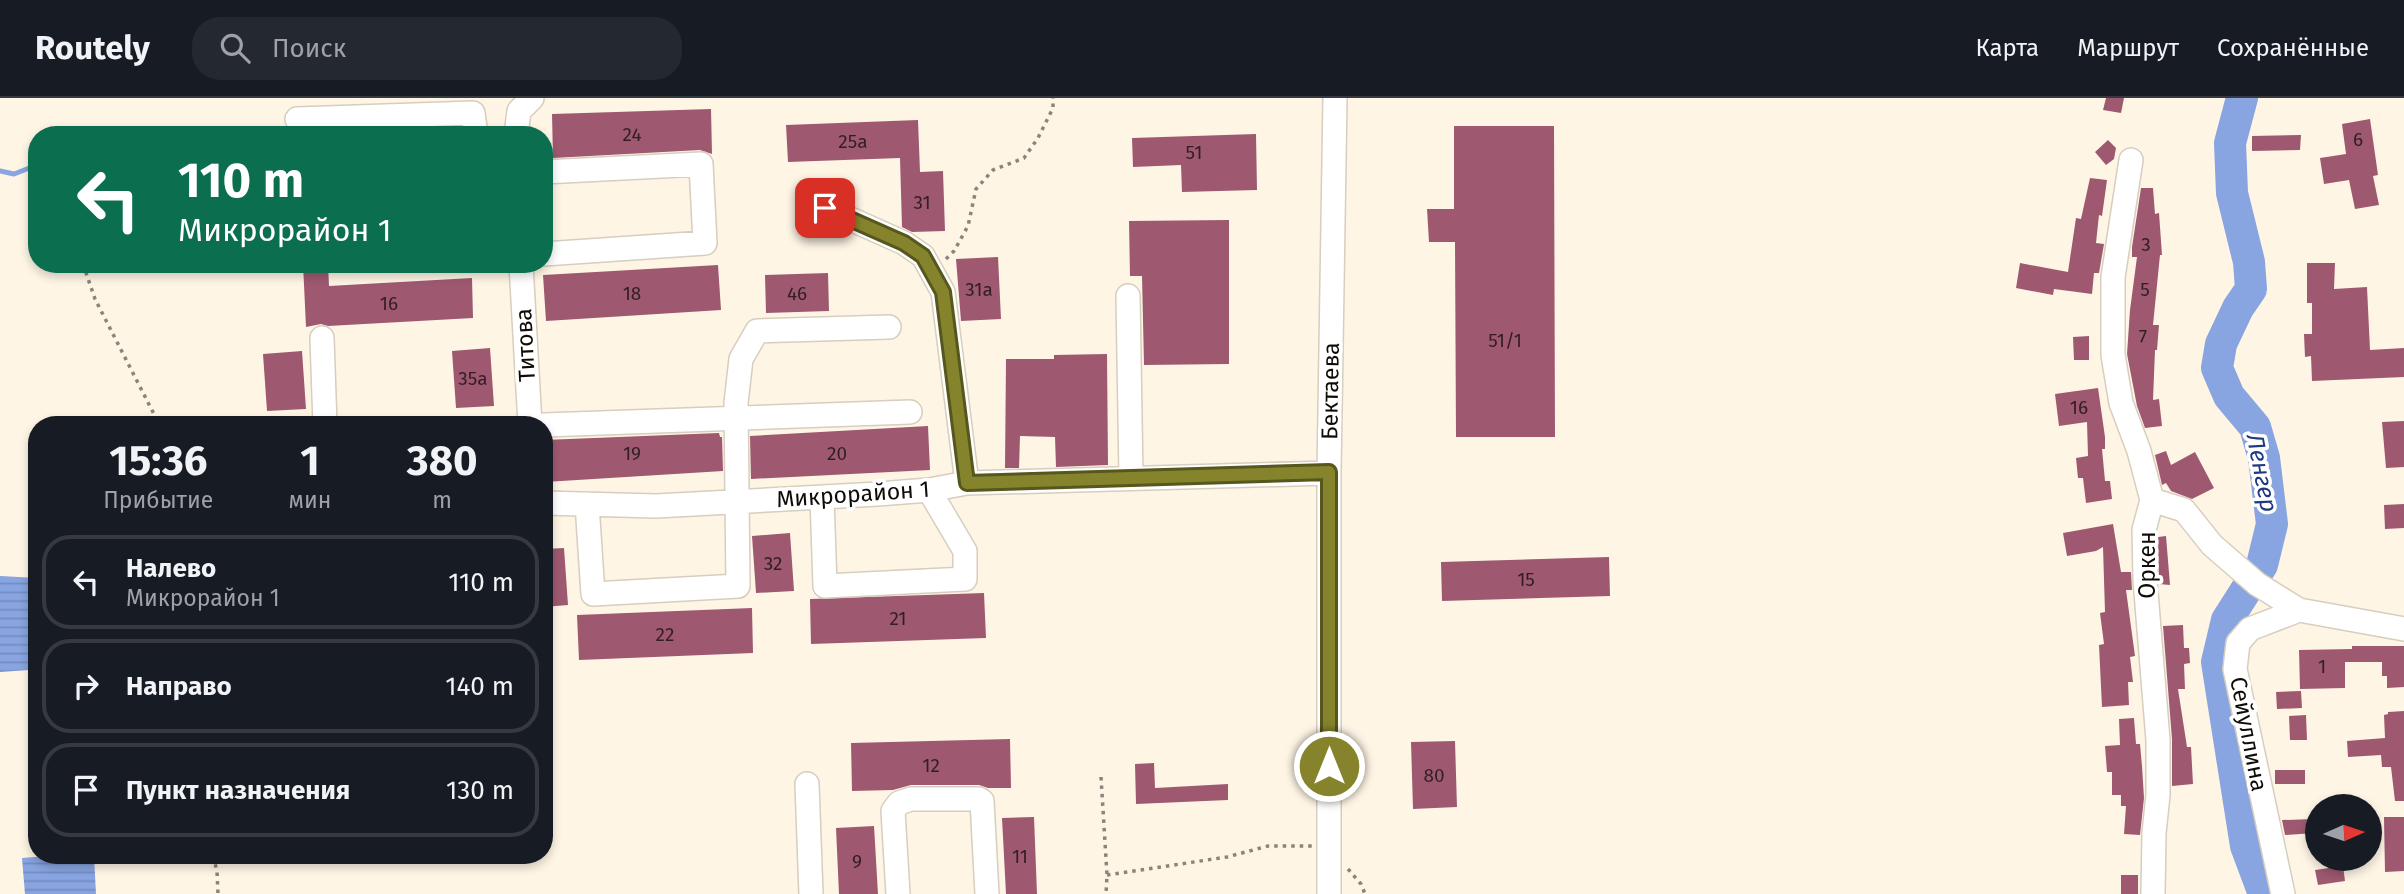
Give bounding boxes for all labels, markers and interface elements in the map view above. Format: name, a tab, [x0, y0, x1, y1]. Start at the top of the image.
search box	[192, 17, 682, 80]
text: Routely	[35, 28, 150, 68]
icon: search	[216, 29, 254, 67]
text: Поиск	[272, 33, 346, 64]
text: Карта	[1976, 34, 2039, 62]
text: Маршрут	[2077, 34, 2179, 62]
text: Сохранённые	[2217, 34, 2369, 62]
house number: 24	[622, 123, 642, 146]
house number: 6	[2353, 128, 2363, 151]
house number: 25а	[838, 130, 868, 153]
house number: 51	[1186, 141, 1202, 164]
text: 110 m	[178, 151, 304, 210]
icon: left	[63, 154, 154, 245]
pin	[795, 178, 855, 238]
icon: arrive	[806, 189, 844, 227]
house number: 31	[913, 191, 931, 214]
text: Микрорайон 1	[178, 211, 392, 249]
house number: 3	[2141, 233, 2151, 256]
house number: 31а	[965, 278, 993, 301]
house number: 5	[2140, 278, 2150, 301]
house number: 18	[623, 282, 641, 305]
house number: 46	[787, 282, 807, 305]
house number: 16	[380, 292, 398, 315]
street label: Титова	[509, 308, 541, 382]
house number: 7	[2139, 325, 2147, 348]
house number: 51/1	[1488, 329, 1522, 352]
street label: Бектаева	[1315, 342, 1345, 440]
house number: 35а	[458, 367, 488, 390]
house number: 16	[2070, 396, 2088, 419]
water label: Ленгер	[2241, 430, 2283, 515]
text: 15:36	[109, 436, 207, 486]
text: 1	[300, 436, 320, 486]
text: 380	[407, 436, 478, 486]
house number: 19	[623, 442, 641, 465]
house number: 20	[827, 442, 847, 465]
street label: Микрорайон 1	[775, 475, 931, 513]
text: Прибытие	[103, 486, 213, 514]
text: мин	[289, 486, 331, 514]
text: m	[432, 486, 452, 514]
street label: Оркен	[2133, 531, 2161, 599]
house number: 32	[764, 552, 782, 575]
text: Налево	[126, 553, 216, 584]
icon: left	[67, 563, 105, 601]
text: 110 m	[448, 567, 514, 598]
house number: 15	[1517, 568, 1535, 591]
text: Микрорайон 1	[126, 584, 280, 612]
house number: 21	[889, 607, 907, 630]
house number: 22	[656, 623, 674, 646]
house number: 1	[2318, 655, 2326, 678]
icon: right	[67, 667, 105, 705]
text: Направо	[126, 671, 232, 702]
text: 140 m	[445, 671, 514, 702]
street label: Сейуллина	[2224, 674, 2274, 794]
position arrow	[1292, 729, 1366, 803]
house number: 12	[922, 754, 940, 777]
house number: 80	[1423, 764, 1445, 787]
icon: arrive	[67, 771, 105, 809]
text: Пункт назначения	[126, 775, 350, 806]
text: 130 m	[446, 775, 514, 806]
north arrow	[2305, 794, 2382, 872]
map controls	[2305, 794, 2382, 871]
house number: 11	[1012, 845, 1028, 868]
house number: 9	[852, 850, 862, 873]

